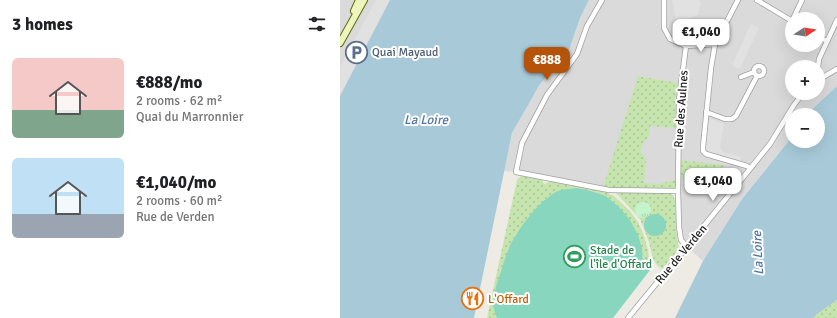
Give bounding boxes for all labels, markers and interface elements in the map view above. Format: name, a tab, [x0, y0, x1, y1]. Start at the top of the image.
north arrow	[785, 12, 825, 52]
map controls	[785, 12, 825, 148]
icon: filters	[306, 13, 328, 35]
text: 3 homes	[12, 14, 73, 35]
pin: €1,040	[668, 19, 734, 53]
text: €1,040	[682, 24, 720, 40]
parking icon: Quai Mayaud	[343, 39, 369, 65]
place label: Quai Mayaud	[372, 45, 438, 60]
pin: €888	[523, 47, 571, 81]
text: €888	[533, 52, 561, 68]
button: +	[785, 60, 825, 100]
street label: Rue des Aulnes	[671, 70, 692, 148]
text: €888/mo	[136, 72, 202, 93]
icon: home	[44, 74, 92, 122]
text: 2 rooms · 62 m²	[136, 93, 222, 109]
button: −	[785, 108, 825, 148]
text: Quai du Marronnier	[136, 109, 244, 125]
water label: La Loire	[404, 112, 449, 128]
pin: €1,040	[680, 168, 746, 202]
text: €1,040/mo	[136, 172, 216, 193]
text: €1,040	[694, 173, 732, 189]
icon: home	[44, 174, 92, 222]
text: 2 rooms · 60 m²	[136, 193, 222, 209]
text: Rue de Verden	[136, 209, 215, 225]
street label: Rue de Verden	[652, 222, 710, 287]
water label: La Loire	[749, 229, 767, 275]
place label: Stade de l'île d'Offard	[590, 243, 652, 272]
sports icon: Stade de l'île d'Offard	[561, 244, 587, 270]
restaurant icon: L'Offard	[460, 286, 486, 312]
place label: L'Offard	[488, 292, 529, 307]

